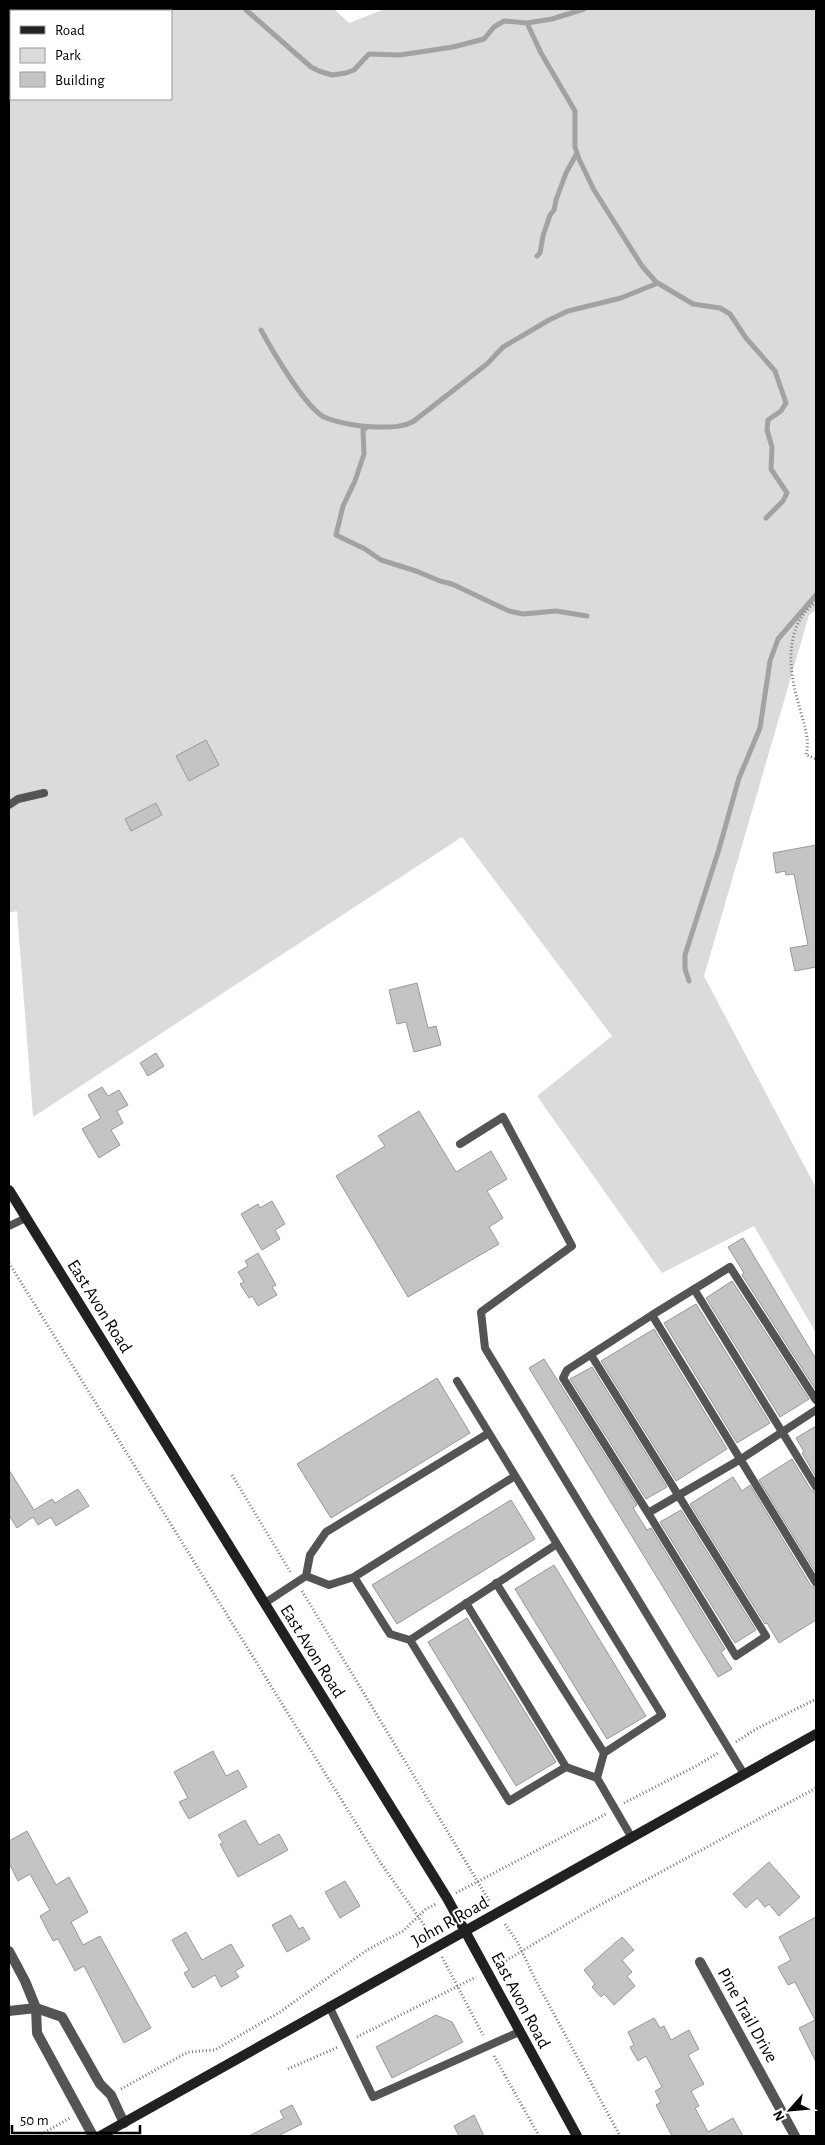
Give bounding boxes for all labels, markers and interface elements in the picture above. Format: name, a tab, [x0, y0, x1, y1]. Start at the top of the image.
legend	[10, 10, 172, 100]
text: Road	[55, 23, 85, 38]
text: Park	[55, 48, 81, 63]
text: Building	[55, 73, 105, 88]
street label: East Avon Road	[63, 1257, 135, 1356]
street label: East Avon Road	[276, 1602, 348, 1701]
street label: John R Road	[409, 1894, 492, 1950]
street label: East Avon Road	[487, 1949, 553, 2052]
street label: Pine Trail Drive	[714, 1965, 780, 2066]
north arrow	[765, 2085, 815, 2135]
scale bar	[12, 2102, 140, 2134]
text: N	[771, 2108, 788, 2123]
text: 50 m	[20, 2113, 49, 2128]

